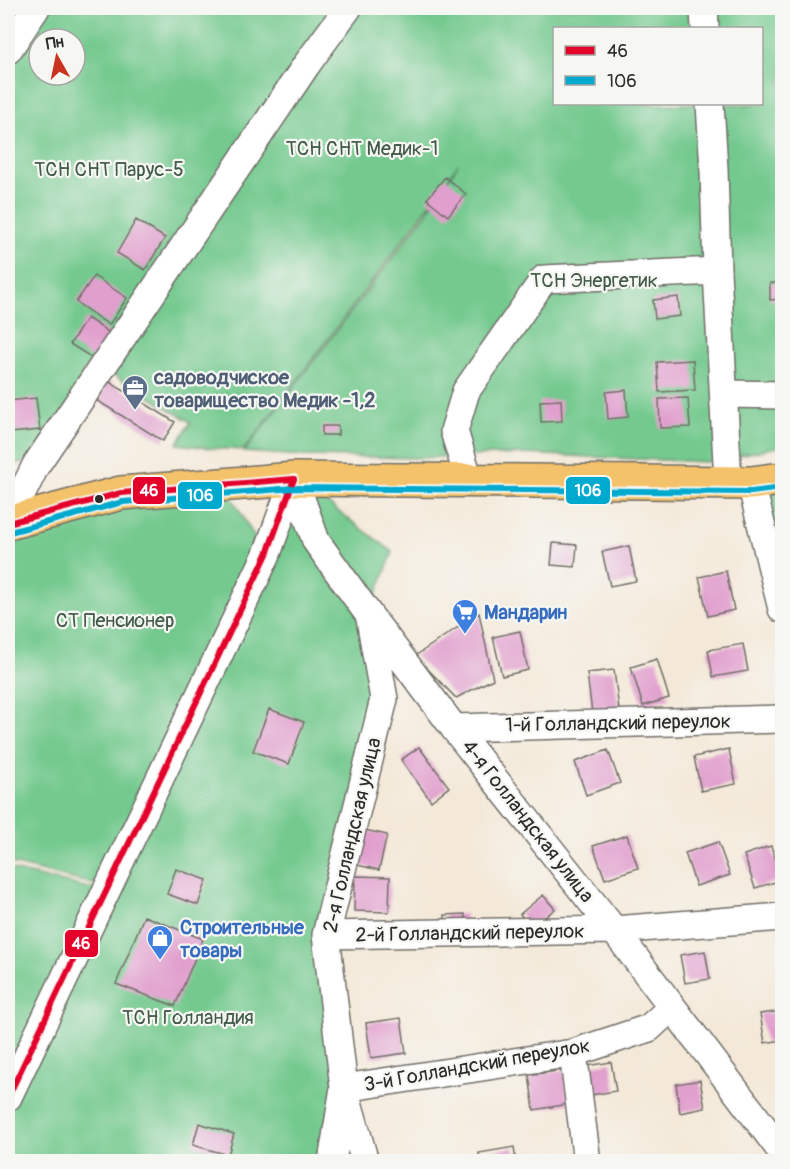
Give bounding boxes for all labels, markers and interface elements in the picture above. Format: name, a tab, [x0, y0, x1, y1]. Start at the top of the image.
north arrow	[27, 27, 87, 87]
legend	[553, 27, 763, 105]
text: Пн	[45, 32, 65, 54]
text: 46	[607, 40, 628, 63]
text: 106	[607, 70, 637, 93]
park label: ТСН СНТ Медик-1	[286, 136, 438, 161]
park label: ТСН СНТ Парус-5	[34, 157, 184, 182]
park label: ТСН Энергетик	[530, 268, 658, 293]
place label: садоводчиское товарищество Медик -1,2	[153, 365, 375, 413]
office icon: садоводчиское товарищество Медик -1,2	[120, 373, 150, 411]
line badge: 46	[132, 476, 166, 505]
line badge: 106	[565, 476, 611, 505]
text: 46	[140, 481, 158, 501]
line badge: 106	[177, 481, 223, 510]
text: 106	[575, 481, 601, 501]
text: 106	[187, 486, 213, 506]
unlabelled marker	[93, 493, 105, 505]
supermarket icon: Мандарин	[450, 597, 480, 635]
place label: Мандарин	[484, 600, 567, 625]
park label: СТ Пенсионер	[56, 608, 174, 633]
street label: 1-й Голландский переулок	[505, 709, 731, 737]
street label: 2-я Голландская улица	[317, 735, 387, 935]
street label: 4-я Голландская улица	[457, 735, 599, 907]
place label: Строительные товары	[180, 915, 305, 963]
street label: 2-й Голландский переулок	[355, 919, 585, 947]
shop icon: Строительные товары	[145, 923, 175, 961]
line badge: 46	[64, 929, 99, 958]
text: 46	[72, 934, 90, 954]
park label: ТСН Голландия	[122, 1005, 254, 1030]
street label: 3-й Голландский переулок	[362, 1033, 592, 1097]

